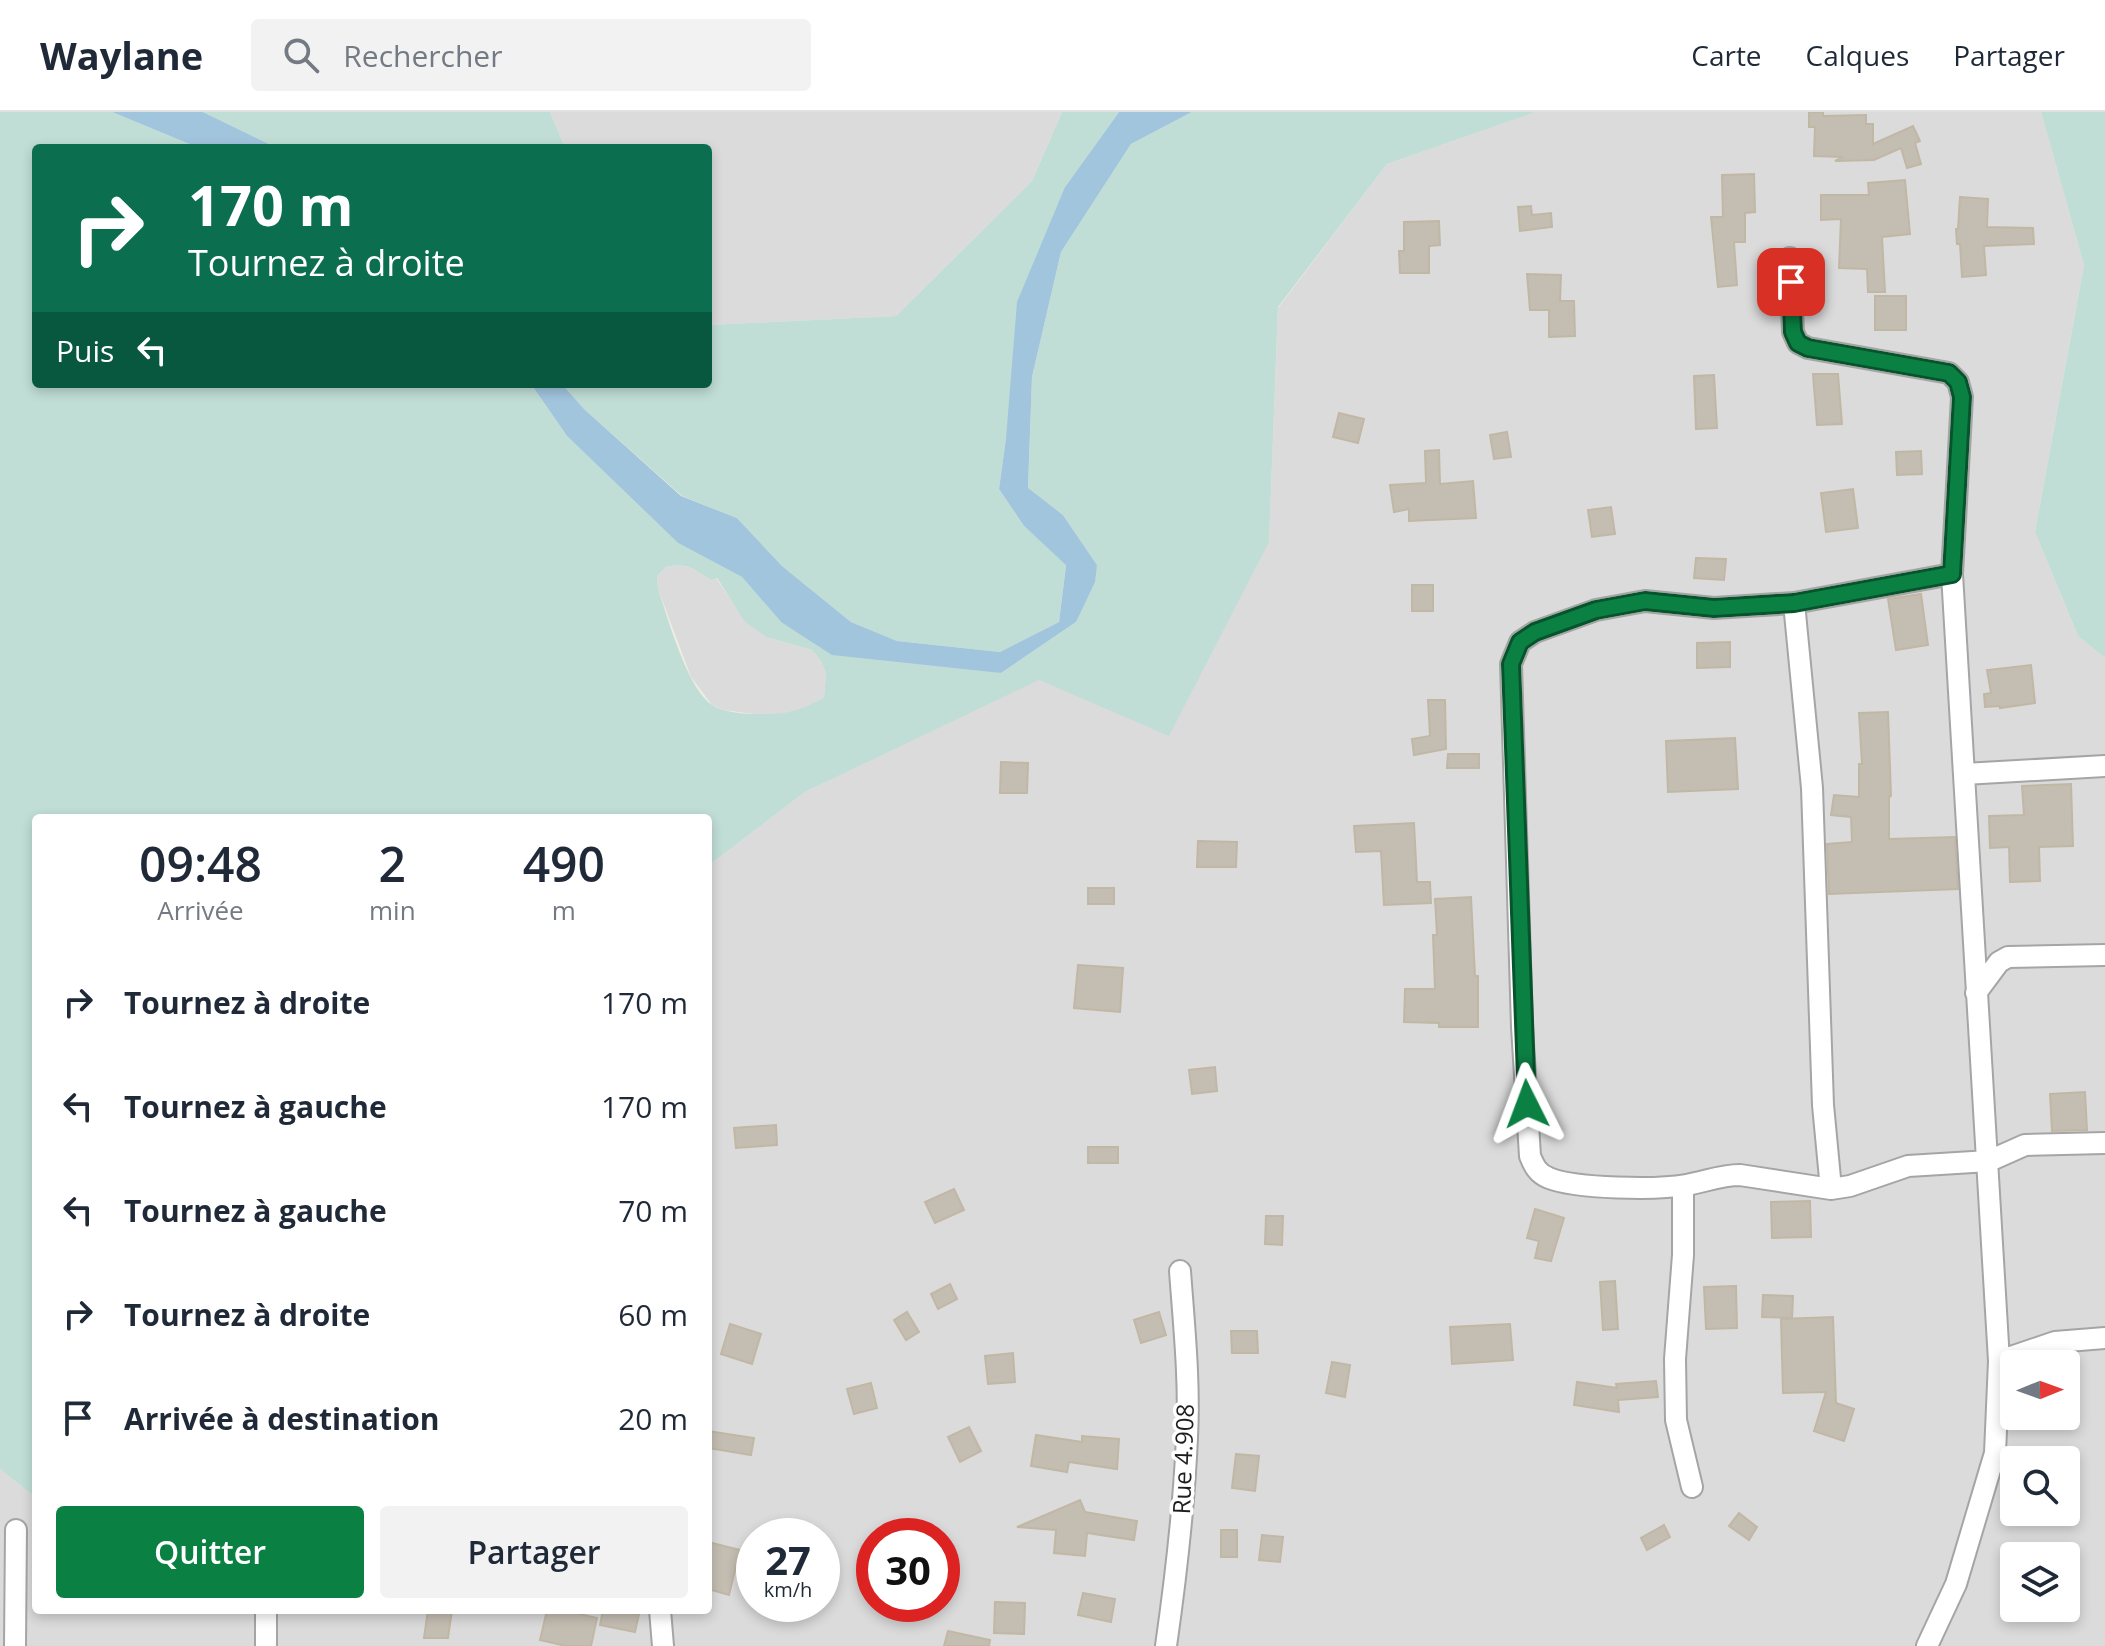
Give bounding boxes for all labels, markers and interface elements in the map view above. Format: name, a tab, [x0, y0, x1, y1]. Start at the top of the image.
search box	[251, 19, 811, 91]
text: Waylane	[40, 29, 203, 81]
icon: search	[279, 33, 323, 77]
text: Rechercher	[343, 35, 502, 76]
text: Carte	[1691, 36, 1762, 74]
text: Calques	[1806, 36, 1909, 74]
text: Partager	[1953, 36, 2065, 74]
text: 170 m	[188, 166, 354, 242]
icon: right	[56, 176, 160, 280]
text: Tournez à droite	[188, 238, 465, 287]
pin	[1757, 248, 1825, 316]
icon: arrive	[1769, 260, 1813, 304]
icon: left	[130, 328, 174, 372]
text: Puis	[56, 330, 114, 371]
text: 09:48	[139, 831, 262, 896]
text: 2	[379, 831, 406, 896]
text: 490	[523, 831, 605, 896]
text: Arrivée	[157, 892, 244, 928]
text: min	[369, 892, 416, 928]
text: m	[552, 892, 576, 928]
icon: right	[56, 980, 100, 1024]
text: Tournez à droite	[124, 982, 370, 1023]
text: 170 m	[601, 982, 688, 1023]
position arrow	[1485, 1062, 1569, 1146]
icon: left	[56, 1084, 100, 1128]
text: Tournez à gauche	[124, 1086, 387, 1127]
text: 170 m	[601, 1086, 688, 1127]
icon: left	[56, 1188, 100, 1232]
text: Tournez à gauche	[124, 1190, 387, 1231]
text: 70 m	[618, 1190, 688, 1231]
icon: right	[56, 1292, 100, 1336]
text: Tournez à droite	[124, 1294, 370, 1335]
text: 60 m	[618, 1294, 688, 1335]
north arrow	[2000, 1350, 2080, 1430]
map controls	[2000, 1350, 2080, 1622]
icon: arrive	[56, 1396, 100, 1440]
text: Arrivée à destination	[124, 1398, 439, 1439]
text: 20 m	[618, 1398, 688, 1439]
street label: Rue 4.908	[1164, 1403, 1201, 1515]
button: search	[2000, 1446, 2080, 1526]
button: Quitter	[56, 1506, 364, 1598]
button: Partager	[380, 1506, 688, 1598]
speed limit sign: 30	[856, 1518, 960, 1622]
text: 27	[765, 1532, 811, 1587]
button: layers	[2000, 1542, 2080, 1622]
text: km/h	[764, 1576, 812, 1603]

